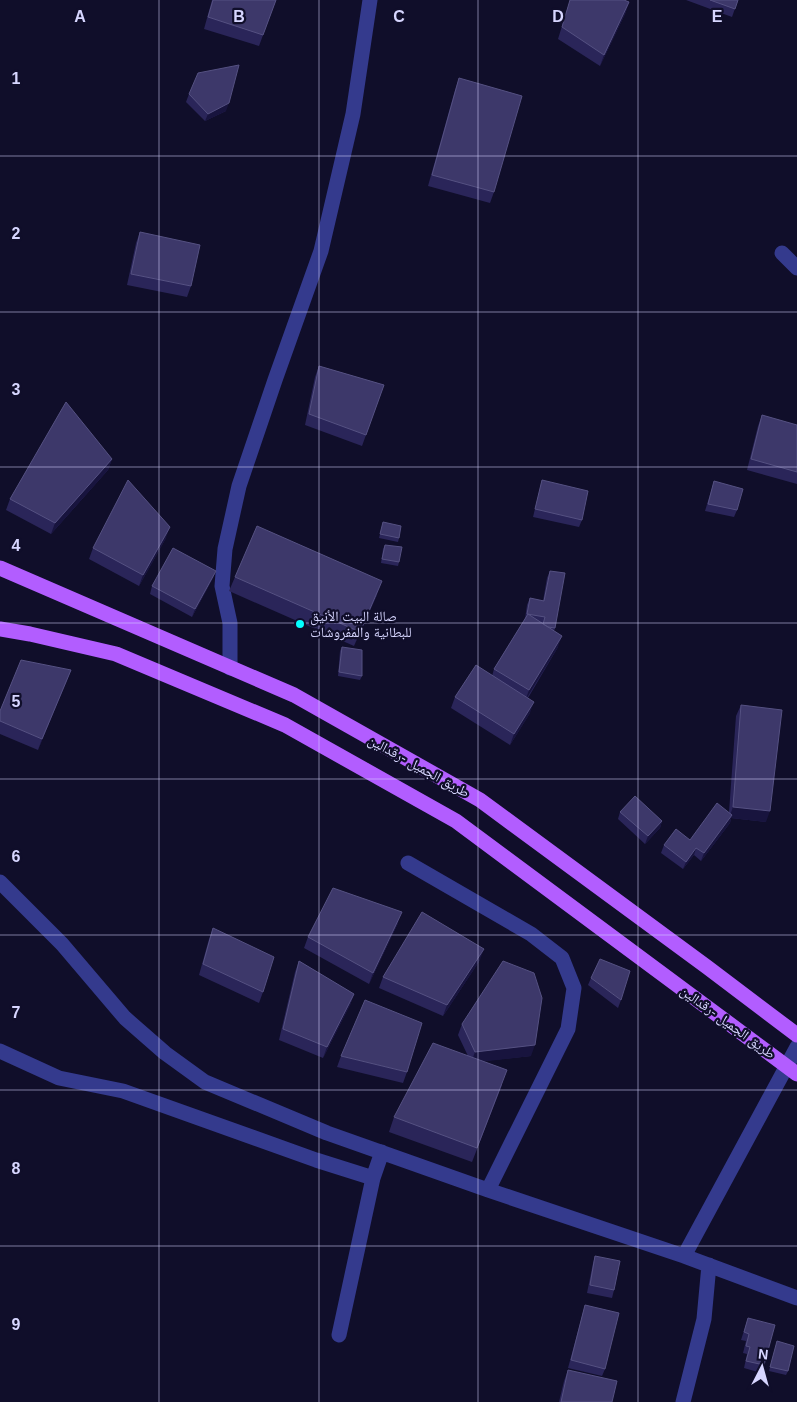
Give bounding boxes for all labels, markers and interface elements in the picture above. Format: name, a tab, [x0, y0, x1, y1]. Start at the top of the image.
text: A	[74, 8, 86, 25]
text: B	[233, 8, 245, 25]
text: C	[393, 8, 405, 25]
text: D	[552, 8, 564, 25]
text: E	[712, 8, 723, 25]
text: 1	[12, 70, 21, 87]
text: 2	[12, 225, 21, 242]
text: 3	[12, 381, 21, 398]
text: 4	[12, 537, 21, 554]
place label: صالة البيت الأنيق للبطانية والمفروشات	[310, 608, 412, 641]
marker: صالة البيت الأنيق للبطانية والمفروشات	[294, 618, 306, 630]
text: 5	[12, 693, 21, 710]
street label: طريق الجميل -رقدالين	[365, 732, 472, 802]
text: 6	[12, 848, 21, 865]
street label: طريق الجميل -رقدالين	[676, 982, 779, 1063]
text: 7	[12, 1004, 21, 1021]
text: 8	[12, 1160, 21, 1177]
text: 9	[12, 1316, 21, 1333]
north arrow	[737, 1342, 787, 1392]
text: N	[757, 1346, 769, 1363]

